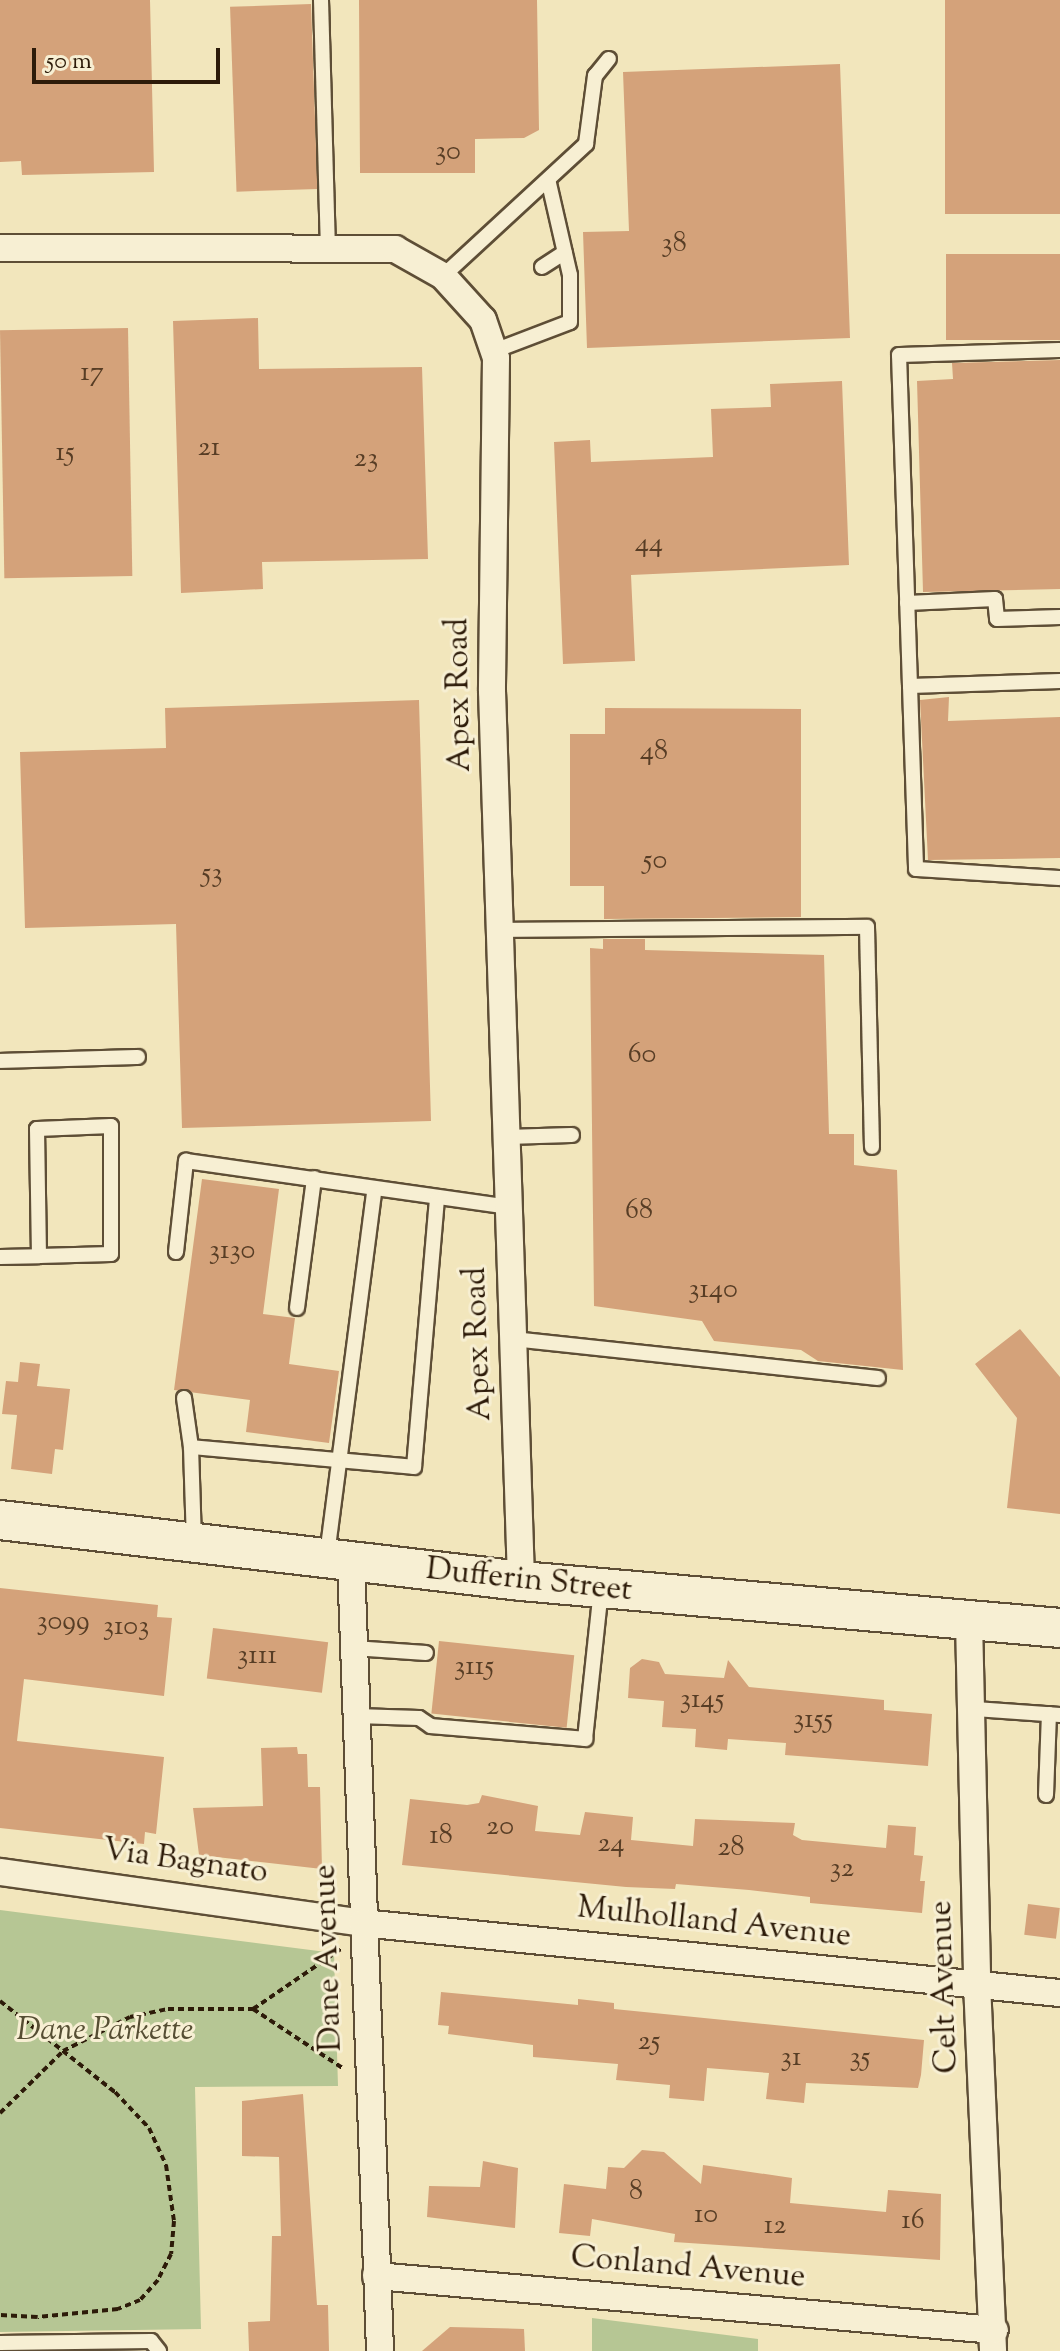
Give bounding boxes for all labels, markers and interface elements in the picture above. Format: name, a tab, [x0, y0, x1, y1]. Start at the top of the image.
scale bar	[36, 32, 224, 82]
text: 50 m	[46, 45, 92, 79]
house number: 30	[435, 135, 461, 169]
house number: 38	[661, 227, 687, 261]
house number: 17	[80, 356, 104, 390]
house number: 21	[198, 431, 220, 465]
house number: 15	[55, 436, 75, 470]
house number: 23	[354, 442, 378, 476]
house number: 44	[635, 527, 663, 561]
street label: Apex Road	[439, 618, 481, 772]
house number: 48	[640, 735, 668, 769]
house number: 50	[643, 844, 667, 878]
house number: 53	[202, 857, 222, 891]
house number: 60	[628, 1038, 656, 1072]
house number: 68	[625, 1194, 653, 1228]
house number: 3130	[209, 1234, 255, 1268]
street label: Apex Road	[457, 1266, 501, 1422]
house number: 3140	[688, 1273, 738, 1307]
street label: Dufferin Street	[424, 1551, 634, 1611]
house number: 3099	[36, 1605, 90, 1639]
house number: 3103	[103, 1610, 149, 1644]
house number: 3111	[237, 1639, 277, 1673]
house number: 3115	[454, 1650, 494, 1684]
house number: 3145	[680, 1683, 724, 1717]
house number: 3155	[793, 1703, 833, 1737]
house number: 20	[486, 1810, 514, 1844]
house number: 18	[429, 1819, 453, 1853]
house number: 24	[597, 1827, 625, 1861]
street label: Via Bagnato	[100, 1831, 270, 1893]
house number: 28	[717, 1831, 745, 1865]
house number: 32	[830, 1852, 854, 1886]
street label: Dane Avenue	[307, 1864, 351, 2052]
street label: Mulholland Avenue	[575, 1890, 853, 1956]
street label: Celt Avenue	[923, 1900, 967, 2074]
park label: Dane Parkette	[17, 2012, 193, 2050]
house number: 25	[638, 2025, 660, 2059]
house number: 31	[781, 2041, 801, 2075]
house number: 35	[850, 2041, 870, 2075]
house number: 8	[629, 2175, 643, 2209]
house number: 10	[694, 2198, 718, 2232]
house number: 16	[901, 2204, 925, 2238]
house number: 12	[764, 2209, 786, 2243]
street label: Conland Avenue	[569, 2239, 807, 2297]

